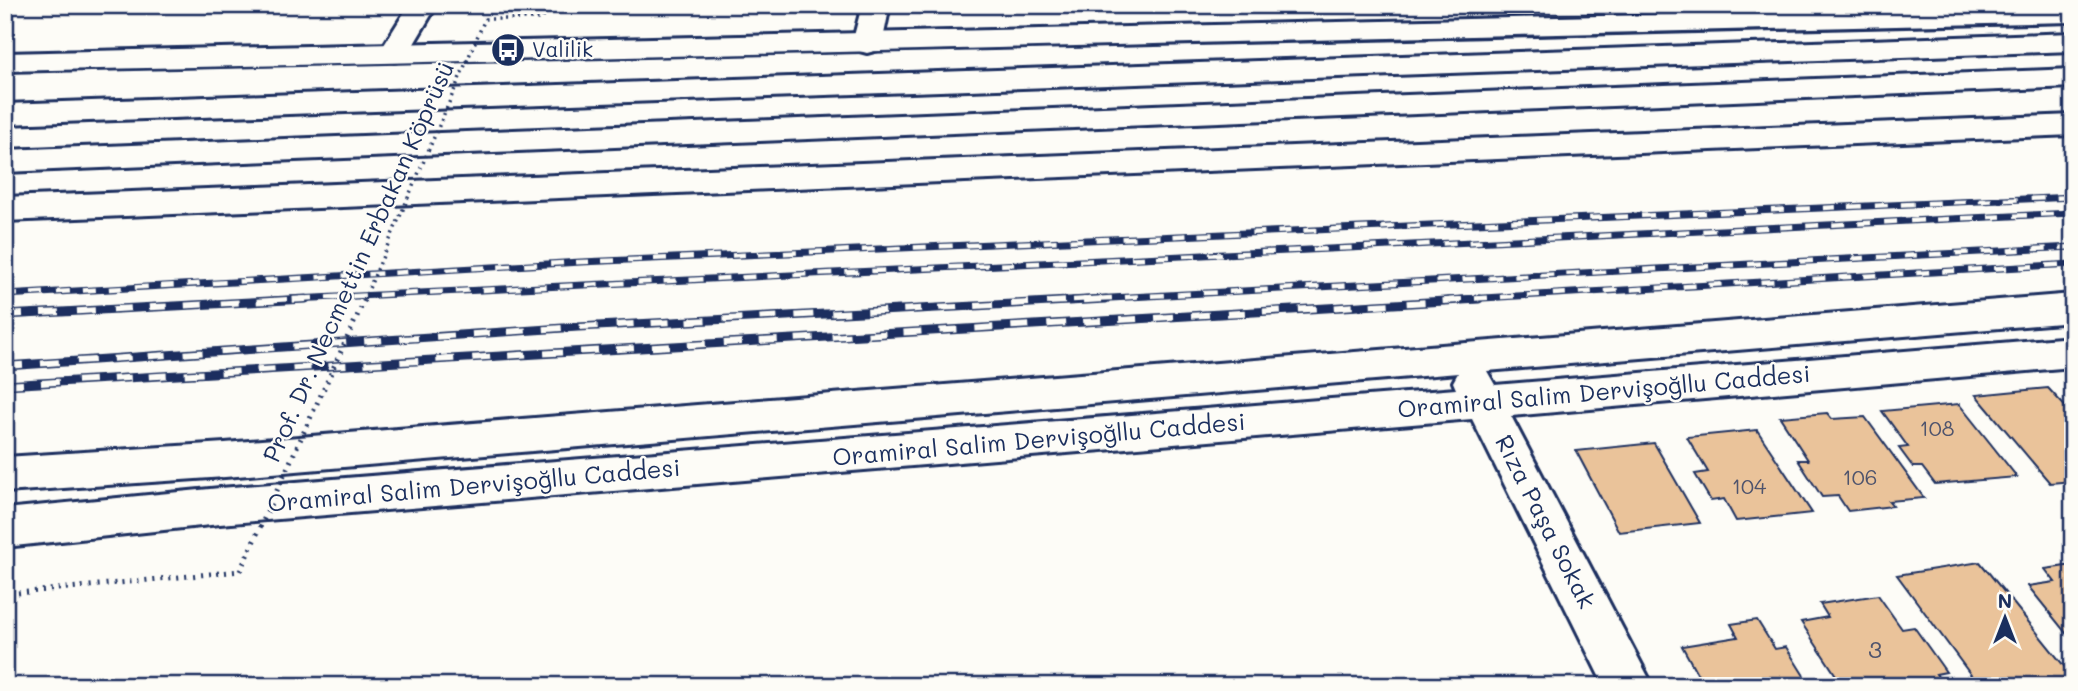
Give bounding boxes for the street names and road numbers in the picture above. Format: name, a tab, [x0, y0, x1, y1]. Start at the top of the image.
street label: Prof. Dr. Necmettin Erbakan Köprüsü	[255, 56, 460, 467]
street label: Oramiral Salim Dervişoğllu Caddesi	[1396, 357, 1812, 424]
street label: Oramiral Salim Dervişoğllu Caddesi	[831, 405, 1247, 472]
street label: Rıza Paşa Sokak	[1489, 429, 1604, 613]
street label: Oramiral Salim Dervişoğllu Caddesi	[266, 451, 682, 518]

